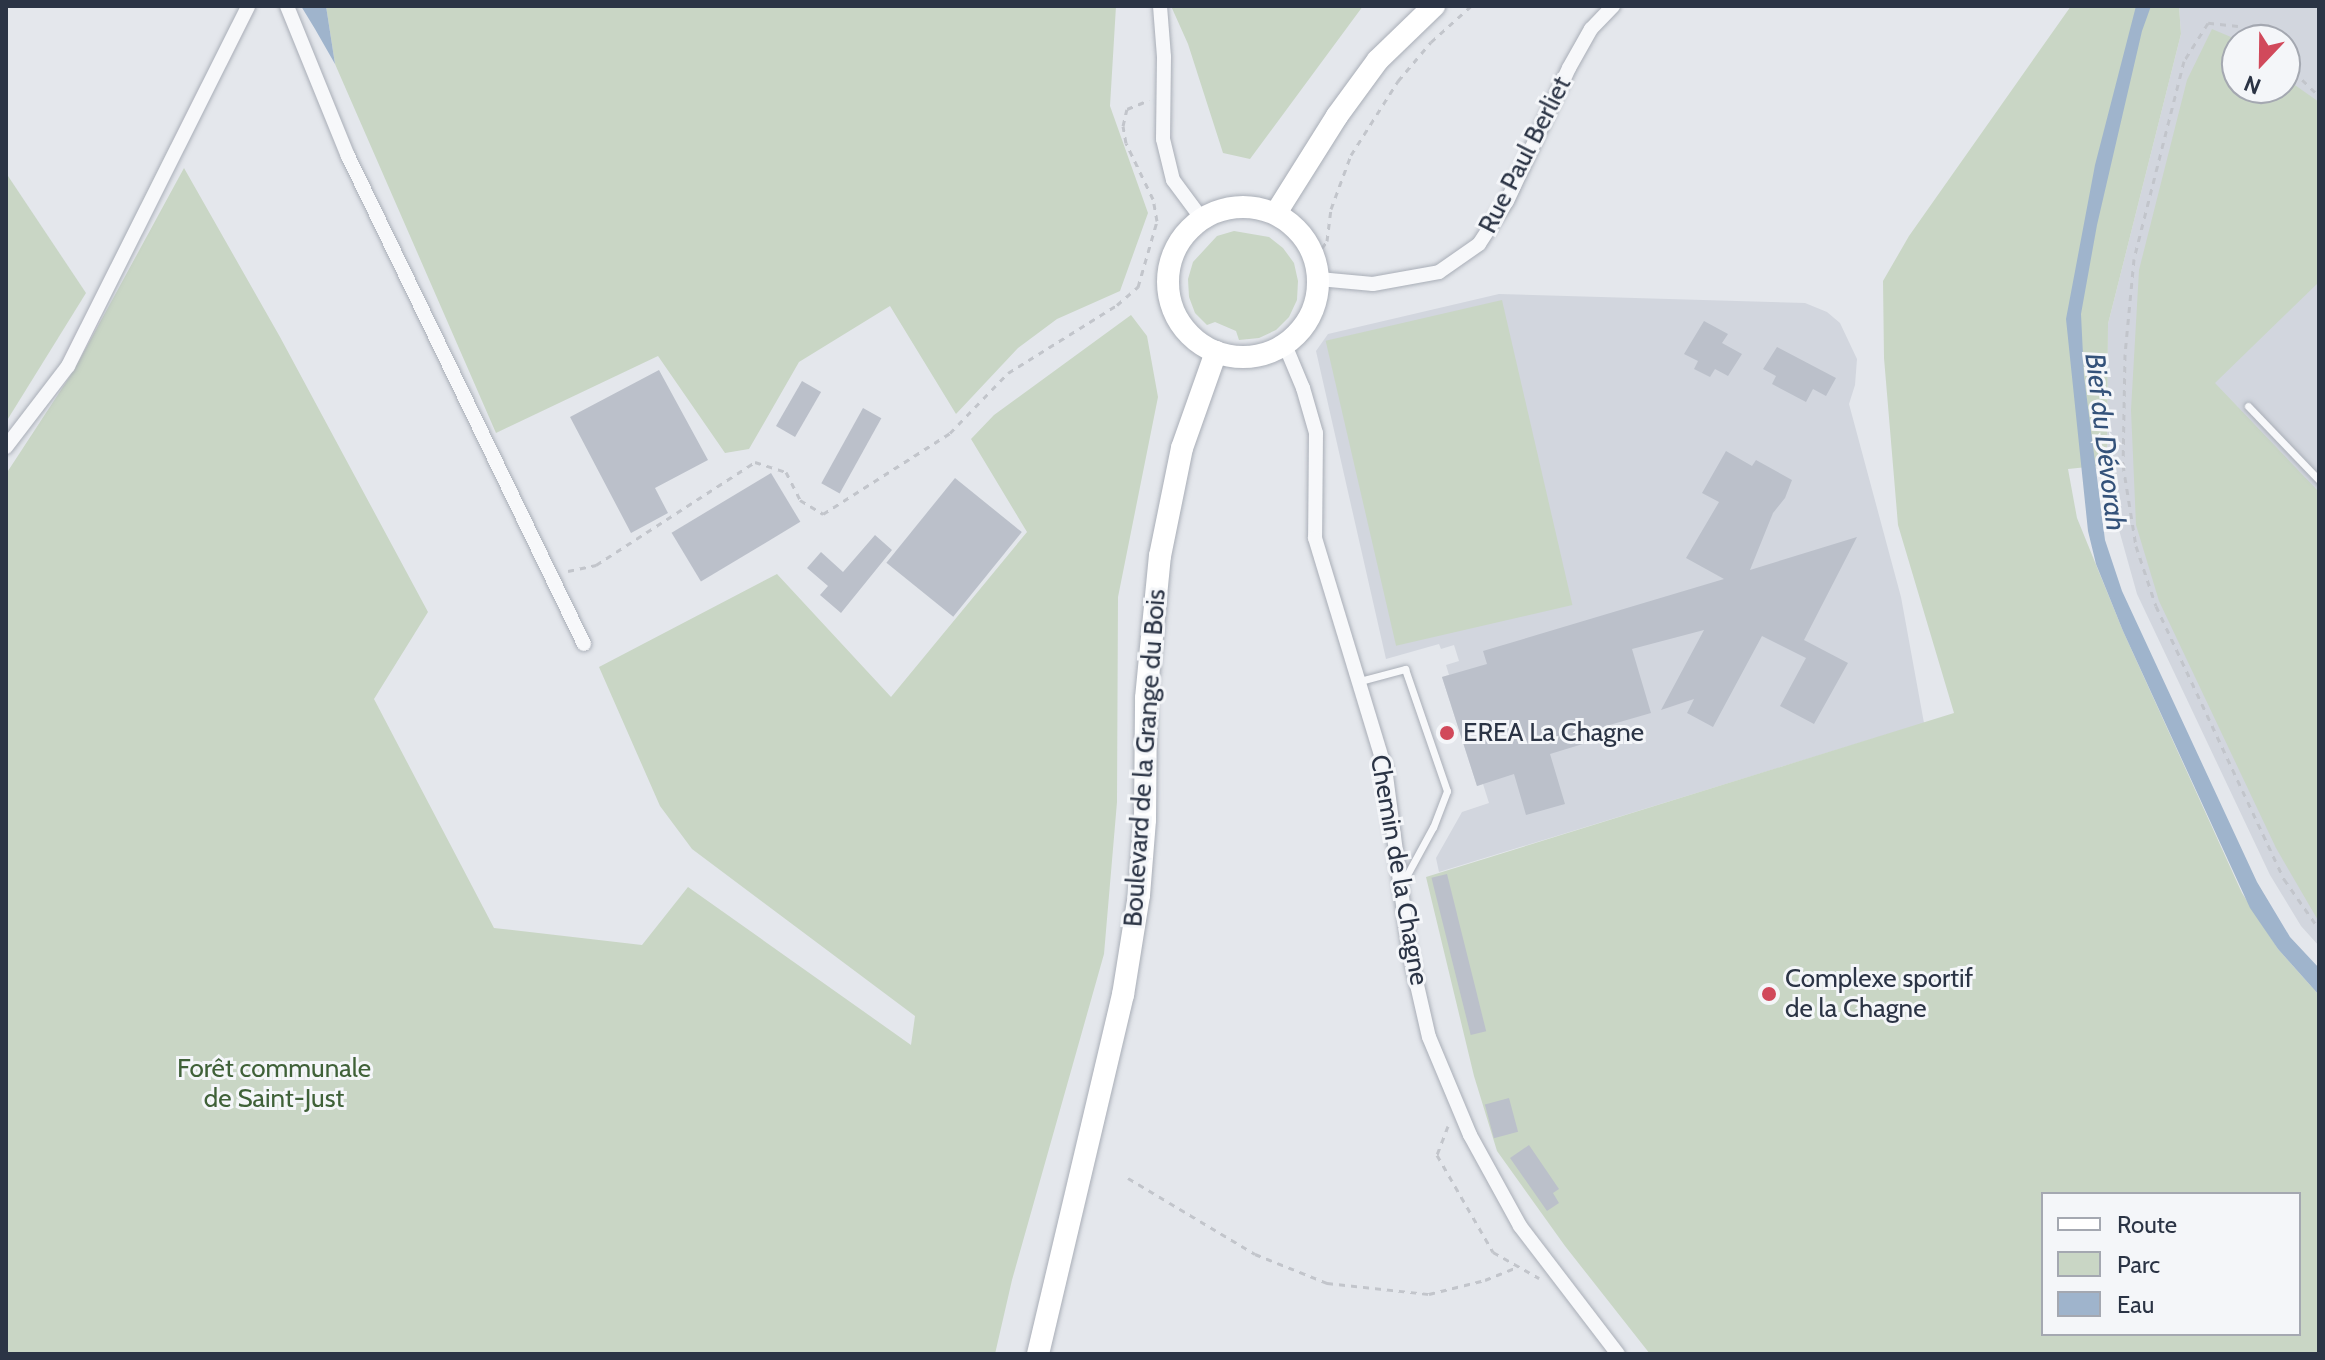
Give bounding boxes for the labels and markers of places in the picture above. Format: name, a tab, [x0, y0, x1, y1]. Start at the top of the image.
place label: EREA La Chagne	[1463, 717, 1644, 749]
marker: EREA La Chagne	[1438, 724, 1456, 742]
place label: Complexe sportif de la Chagne	[1785, 963, 1973, 1024]
marker: Complexe sportif de la Chagne	[1760, 985, 1778, 1003]

